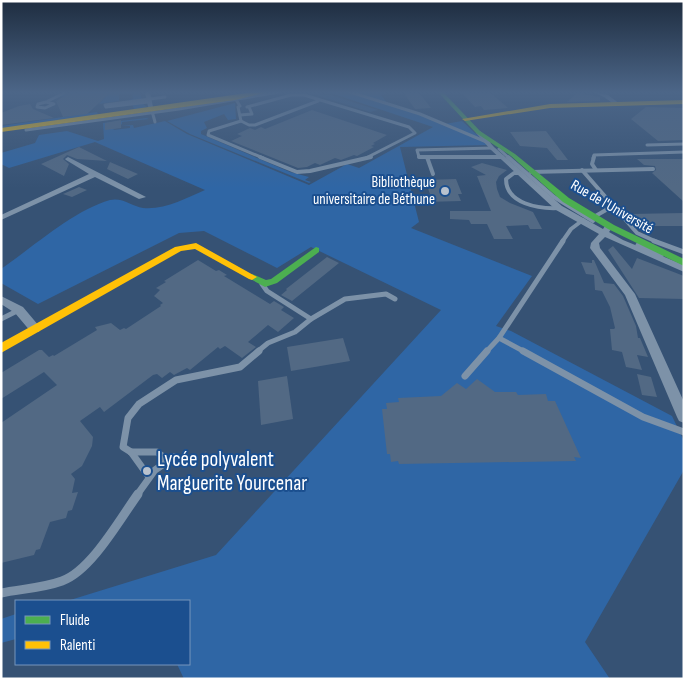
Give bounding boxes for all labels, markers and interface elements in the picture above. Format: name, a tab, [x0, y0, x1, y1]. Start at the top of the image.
place label: Bibliothèque universitaire de Béthune	[313, 173, 435, 209]
street label: Rue de l'Université	[567, 176, 657, 238]
marker: Bibliothèque universitaire de Béthune	[439, 185, 451, 197]
place label: Lycée polyvalent Marguerite Yourcenar	[157, 447, 307, 496]
marker: Lycée polyvalent Marguerite Yourcenar	[141, 465, 153, 477]
legend	[15, 600, 190, 665]
text: Fluide	[60, 611, 90, 630]
text: Ralenti	[60, 636, 95, 655]

